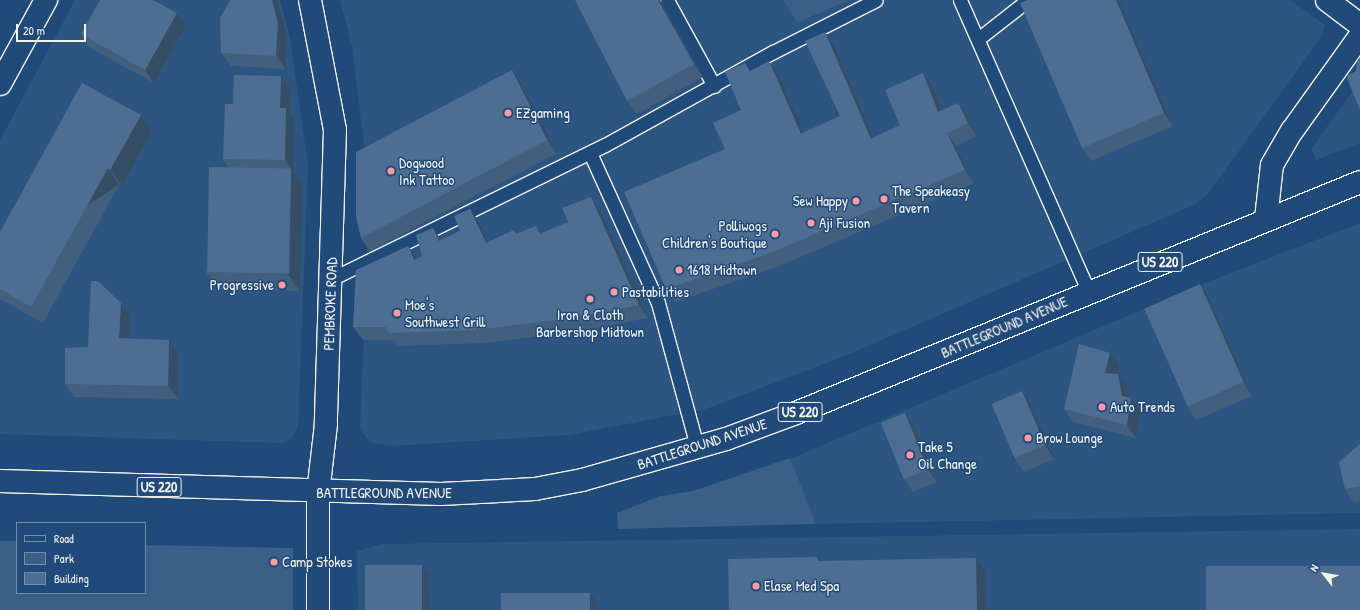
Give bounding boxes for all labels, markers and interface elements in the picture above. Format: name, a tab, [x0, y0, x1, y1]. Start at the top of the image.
scale bar	[18, 16, 88, 42]
text: 20 m	[23, 22, 45, 39]
place label: EZgaming	[516, 104, 570, 122]
marker: EZgaming	[503, 108, 513, 118]
place label: Dogwood Ink Tattoo	[399, 153, 454, 188]
marker: Dogwood Ink Tattoo	[386, 166, 396, 176]
place label: The Speakeasy Tavern	[892, 181, 970, 216]
place label: Sew Happy	[793, 192, 848, 210]
marker: The Speakeasy Tavern	[879, 194, 889, 204]
marker: Sew Happy	[851, 196, 861, 206]
place label: Aji Fusion	[819, 214, 870, 232]
place label: Polliwogs Children's Boutique	[662, 216, 767, 251]
marker: Aji Fusion	[806, 218, 816, 228]
marker: Polliwogs Children's Boutique	[770, 229, 780, 239]
road number: US 220	[1137, 250, 1183, 274]
street label: PEMBROKE ROAD	[319, 257, 341, 351]
place label: 1618 Midtown	[687, 261, 757, 279]
marker: 1618 Midtown	[674, 265, 684, 275]
place label: Progressive	[210, 276, 274, 294]
marker: Progressive	[277, 280, 287, 290]
place label: Pastabilities	[622, 283, 689, 301]
marker: Pastabilities	[609, 287, 619, 297]
street label: BATTLEGROUND AVENUE	[938, 292, 1070, 362]
marker: Iron & Cloth Barbershop Midtown	[585, 294, 595, 304]
place label: Moe's Southwest Grill	[405, 295, 485, 330]
place label: Iron & Cloth Barbershop Midtown	[536, 305, 644, 340]
marker: Moe's Southwest Grill	[392, 308, 402, 318]
place label: Auto Trends	[1110, 398, 1175, 416]
road number: US 220	[777, 400, 823, 424]
marker: Auto Trends	[1097, 402, 1107, 412]
street label: BATTLEGROUND AVENUE	[635, 414, 769, 474]
place label: Brow Lounge	[1036, 429, 1103, 447]
marker: Brow Lounge	[1023, 433, 1033, 443]
place label: Take 5 Oil Change	[918, 437, 977, 472]
marker: Take 5 Oil Change	[905, 450, 915, 460]
road number: US 220	[136, 475, 182, 499]
street label: BATTLEGROUND AVENUE	[316, 484, 452, 502]
legend	[16, 522, 146, 594]
text: Road	[54, 530, 74, 547]
text: Park	[54, 550, 74, 567]
place label: Camp Stokes	[282, 553, 352, 571]
north arrow	[1304, 554, 1344, 594]
marker: Camp Stokes	[269, 557, 279, 567]
text: N	[1306, 562, 1321, 574]
text: Building	[54, 570, 89, 587]
place label: Elase Med Spa	[764, 577, 839, 595]
marker: Elase Med Spa	[751, 581, 761, 591]

